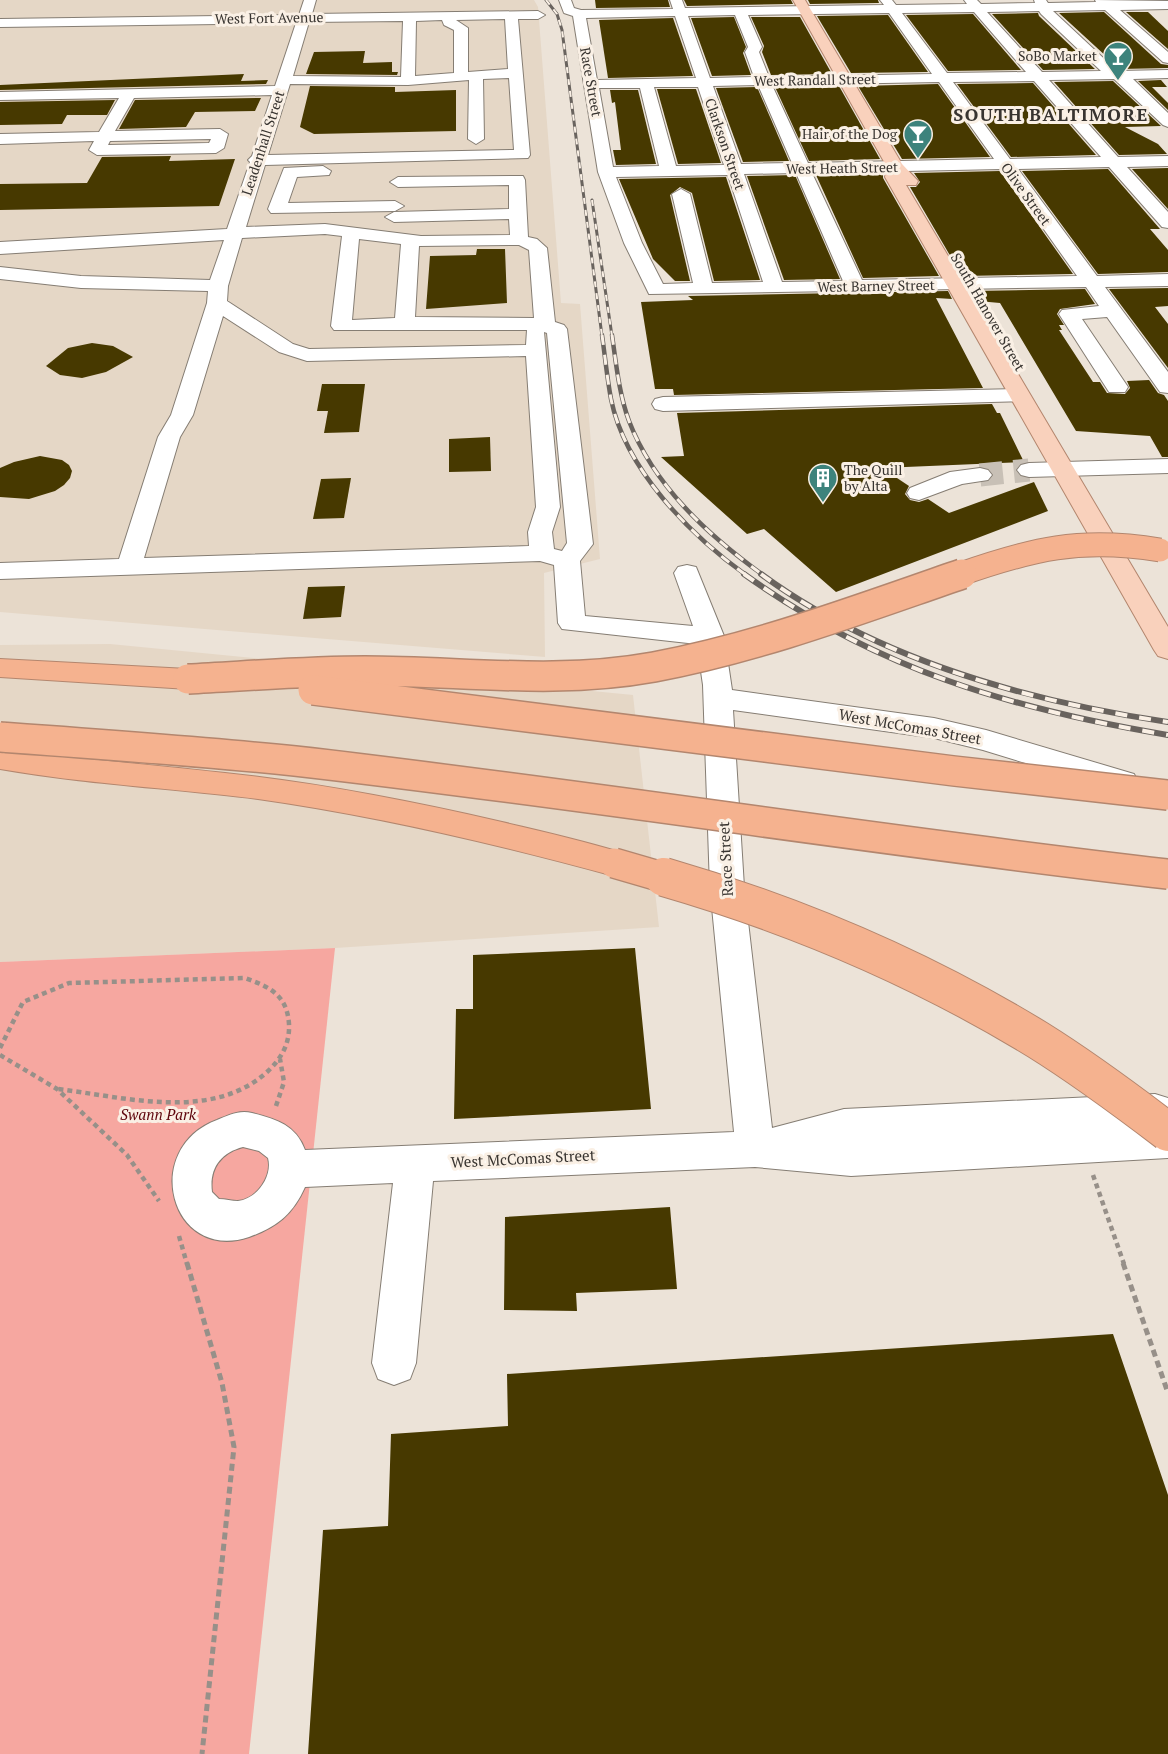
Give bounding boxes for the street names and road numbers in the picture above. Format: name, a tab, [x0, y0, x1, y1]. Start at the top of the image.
street label: West Fort Avenue	[214, 7, 324, 28]
street label: Race Street	[576, 46, 607, 119]
street label: West Randall Street	[754, 69, 877, 90]
street label: Leadenhall Street	[237, 87, 289, 198]
street label: Clarkson Street	[701, 95, 750, 193]
street label: West Heath Street	[786, 157, 899, 178]
street label: Olive Street	[997, 158, 1056, 230]
street label: South Hanover Street	[947, 249, 1030, 375]
street label: West Barney Street	[817, 275, 936, 296]
street label: West McComas Street	[837, 704, 984, 748]
street label: Race Street	[713, 821, 737, 897]
street label: West McComas Street	[450, 1144, 596, 1172]

